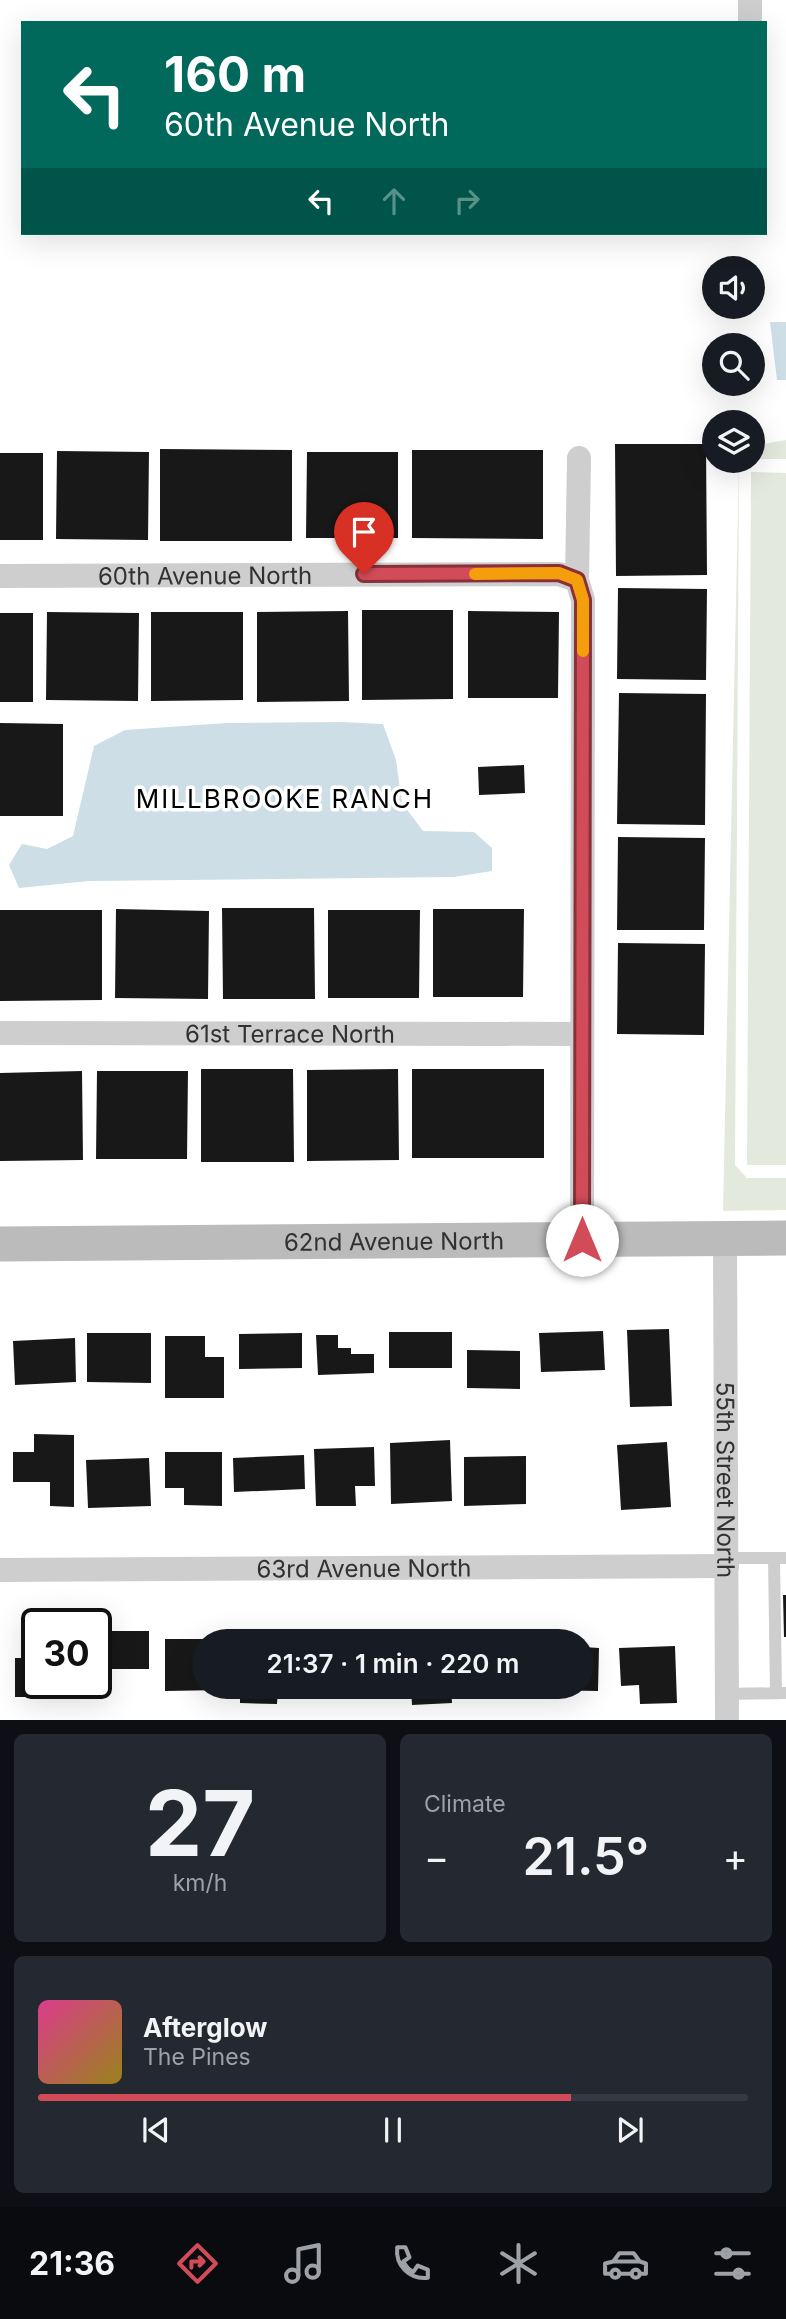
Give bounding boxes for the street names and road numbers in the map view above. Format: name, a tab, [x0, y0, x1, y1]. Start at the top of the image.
street label: 60th Avenue North	[98, 560, 312, 590]
street label: 61st Terrace North	[185, 1019, 395, 1048]
street label: 62nd Avenue North	[284, 1226, 504, 1256]
street label: 55th Street North	[711, 1382, 741, 1578]
street label: 63rd Avenue North	[256, 1553, 472, 1583]

